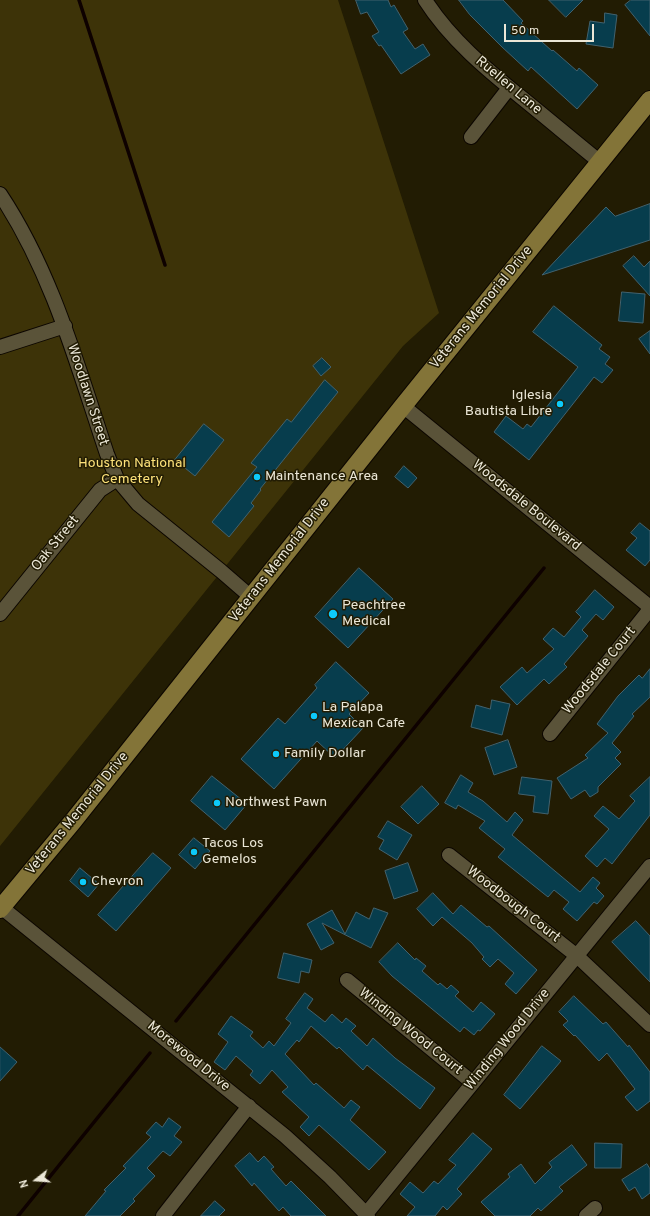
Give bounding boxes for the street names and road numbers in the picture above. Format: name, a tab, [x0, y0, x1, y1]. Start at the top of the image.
street label: Ruellen Lane	[471, 53, 545, 119]
street label: Veterans Memorial Drive	[427, 243, 537, 373]
street label: Woodlawn Street	[63, 342, 111, 448]
street label: Woodsdale Boulevard	[468, 457, 584, 555]
street label: Veterans Memorial Drive	[226, 495, 334, 627]
street label: Oak Street	[29, 513, 83, 575]
street label: Woodsdale Court	[560, 624, 640, 718]
street label: Veterans Memorial Drive	[23, 749, 133, 879]
street label: Woodbough Court	[463, 863, 563, 947]
street label: Winding Wood Court	[355, 985, 465, 1079]
street label: Winding Wood Drive	[462, 986, 554, 1094]
street label: Morewood Drive	[143, 1018, 233, 1096]

